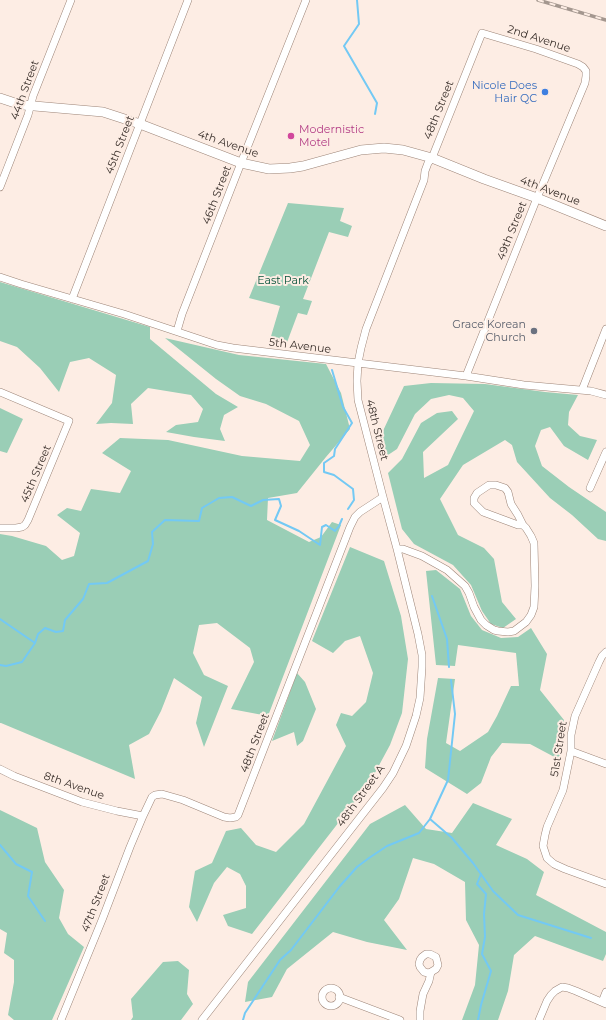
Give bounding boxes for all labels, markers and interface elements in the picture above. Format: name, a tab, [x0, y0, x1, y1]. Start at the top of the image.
street label: 2nd Avenue	[506, 23, 572, 55]
street label: 44th Street	[8, 58, 42, 122]
street label: 48th Street	[421, 79, 457, 141]
place label: Nicole Does Hair QC	[472, 79, 537, 105]
marker: Nicole Does Hair QC	[540, 87, 550, 97]
street label: 45th Street	[103, 114, 137, 176]
place label: Modernistic Motel	[299, 123, 364, 149]
street label: 4th Avenue	[196, 127, 260, 161]
marker: Modernistic Motel	[286, 131, 296, 141]
street label: 46th Street	[200, 164, 234, 226]
street label: 4th Avenue	[518, 173, 582, 209]
street label: 49th Street	[494, 200, 530, 262]
park label: East Park	[257, 274, 309, 288]
place label: Grace Korean Church	[452, 318, 526, 344]
marker: Grace Korean Church	[529, 326, 539, 336]
street label: 5th Avenue	[268, 336, 332, 356]
street label: 48th Street	[363, 398, 391, 462]
street label: 45th Street	[18, 443, 54, 505]
street label: 48th Street	[238, 711, 272, 775]
street label: 51st Street	[548, 720, 570, 778]
street label: 48th Street A	[334, 763, 388, 829]
street label: 8th Avenue	[42, 769, 106, 803]
street label: 47th Street	[79, 872, 113, 934]

